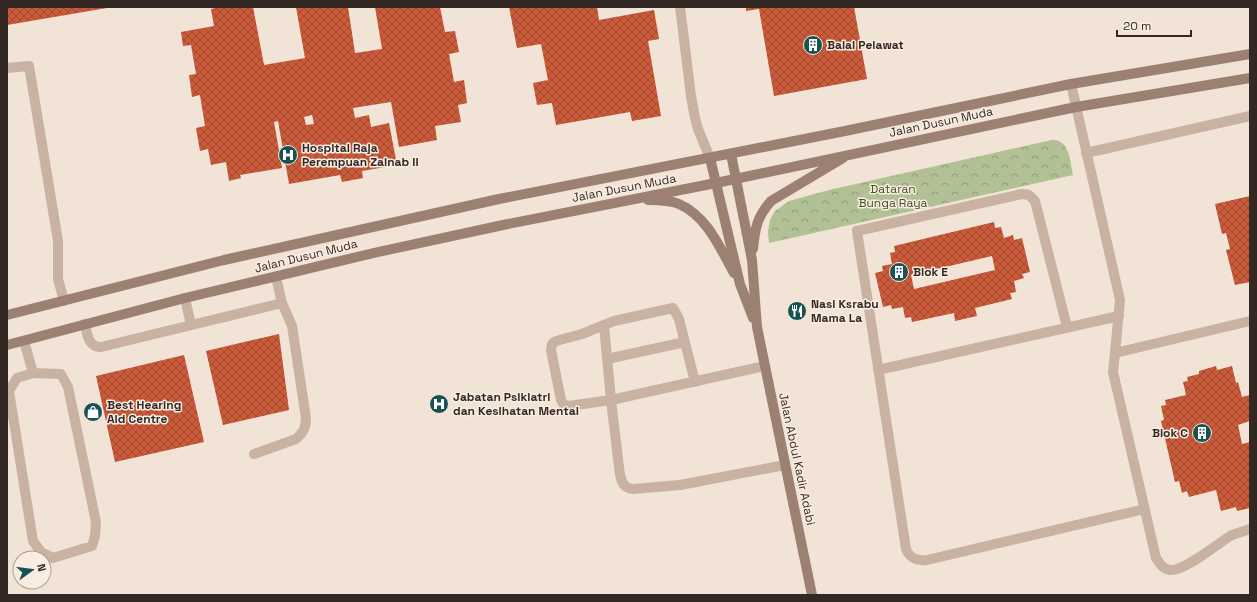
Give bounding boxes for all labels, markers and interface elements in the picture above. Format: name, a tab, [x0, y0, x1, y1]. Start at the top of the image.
scale bar	[1117, 12, 1191, 38]
text: 20 m	[1123, 18, 1151, 34]
building icon: Balai Pelawat	[802, 34, 824, 56]
place label: Balai Pelawat	[827, 37, 904, 53]
street label: Jalan Dusun Muda	[888, 103, 994, 141]
place label: Hospital Raja Perempuan Zainab II	[302, 140, 419, 170]
hospital icon: Hospital Raja Perempuan Zainab II	[277, 144, 299, 166]
street label: Jalan Dusun Muda	[571, 170, 678, 206]
park label: Dataran Bunga Raya	[859, 181, 928, 211]
street label: Jalan Dusun Muda	[253, 235, 359, 277]
building icon: Blok E	[888, 261, 910, 283]
place label: Blok E	[913, 264, 948, 280]
place label: Nasi Ksrabu Mama La	[811, 296, 879, 326]
restaurant icon: Nasi Ksrabu Mama La	[786, 300, 808, 322]
place label: Jabatan Psikiatri dan Kesihatan Mental	[453, 389, 579, 419]
street label: Jalan Abdul Kadir Adabi	[775, 391, 819, 527]
hospital icon: Jabatan Psikiatri dan Kesihatan Mental	[428, 393, 450, 415]
place label: Best Hearing Aid Centre	[107, 397, 181, 427]
shop icon: Best Hearing Aid Centre	[82, 401, 104, 423]
building icon: Blok C	[1191, 422, 1213, 444]
place label: Blok C	[1152, 425, 1188, 441]
north arrow	[12, 550, 52, 590]
text: N	[34, 562, 49, 573]

